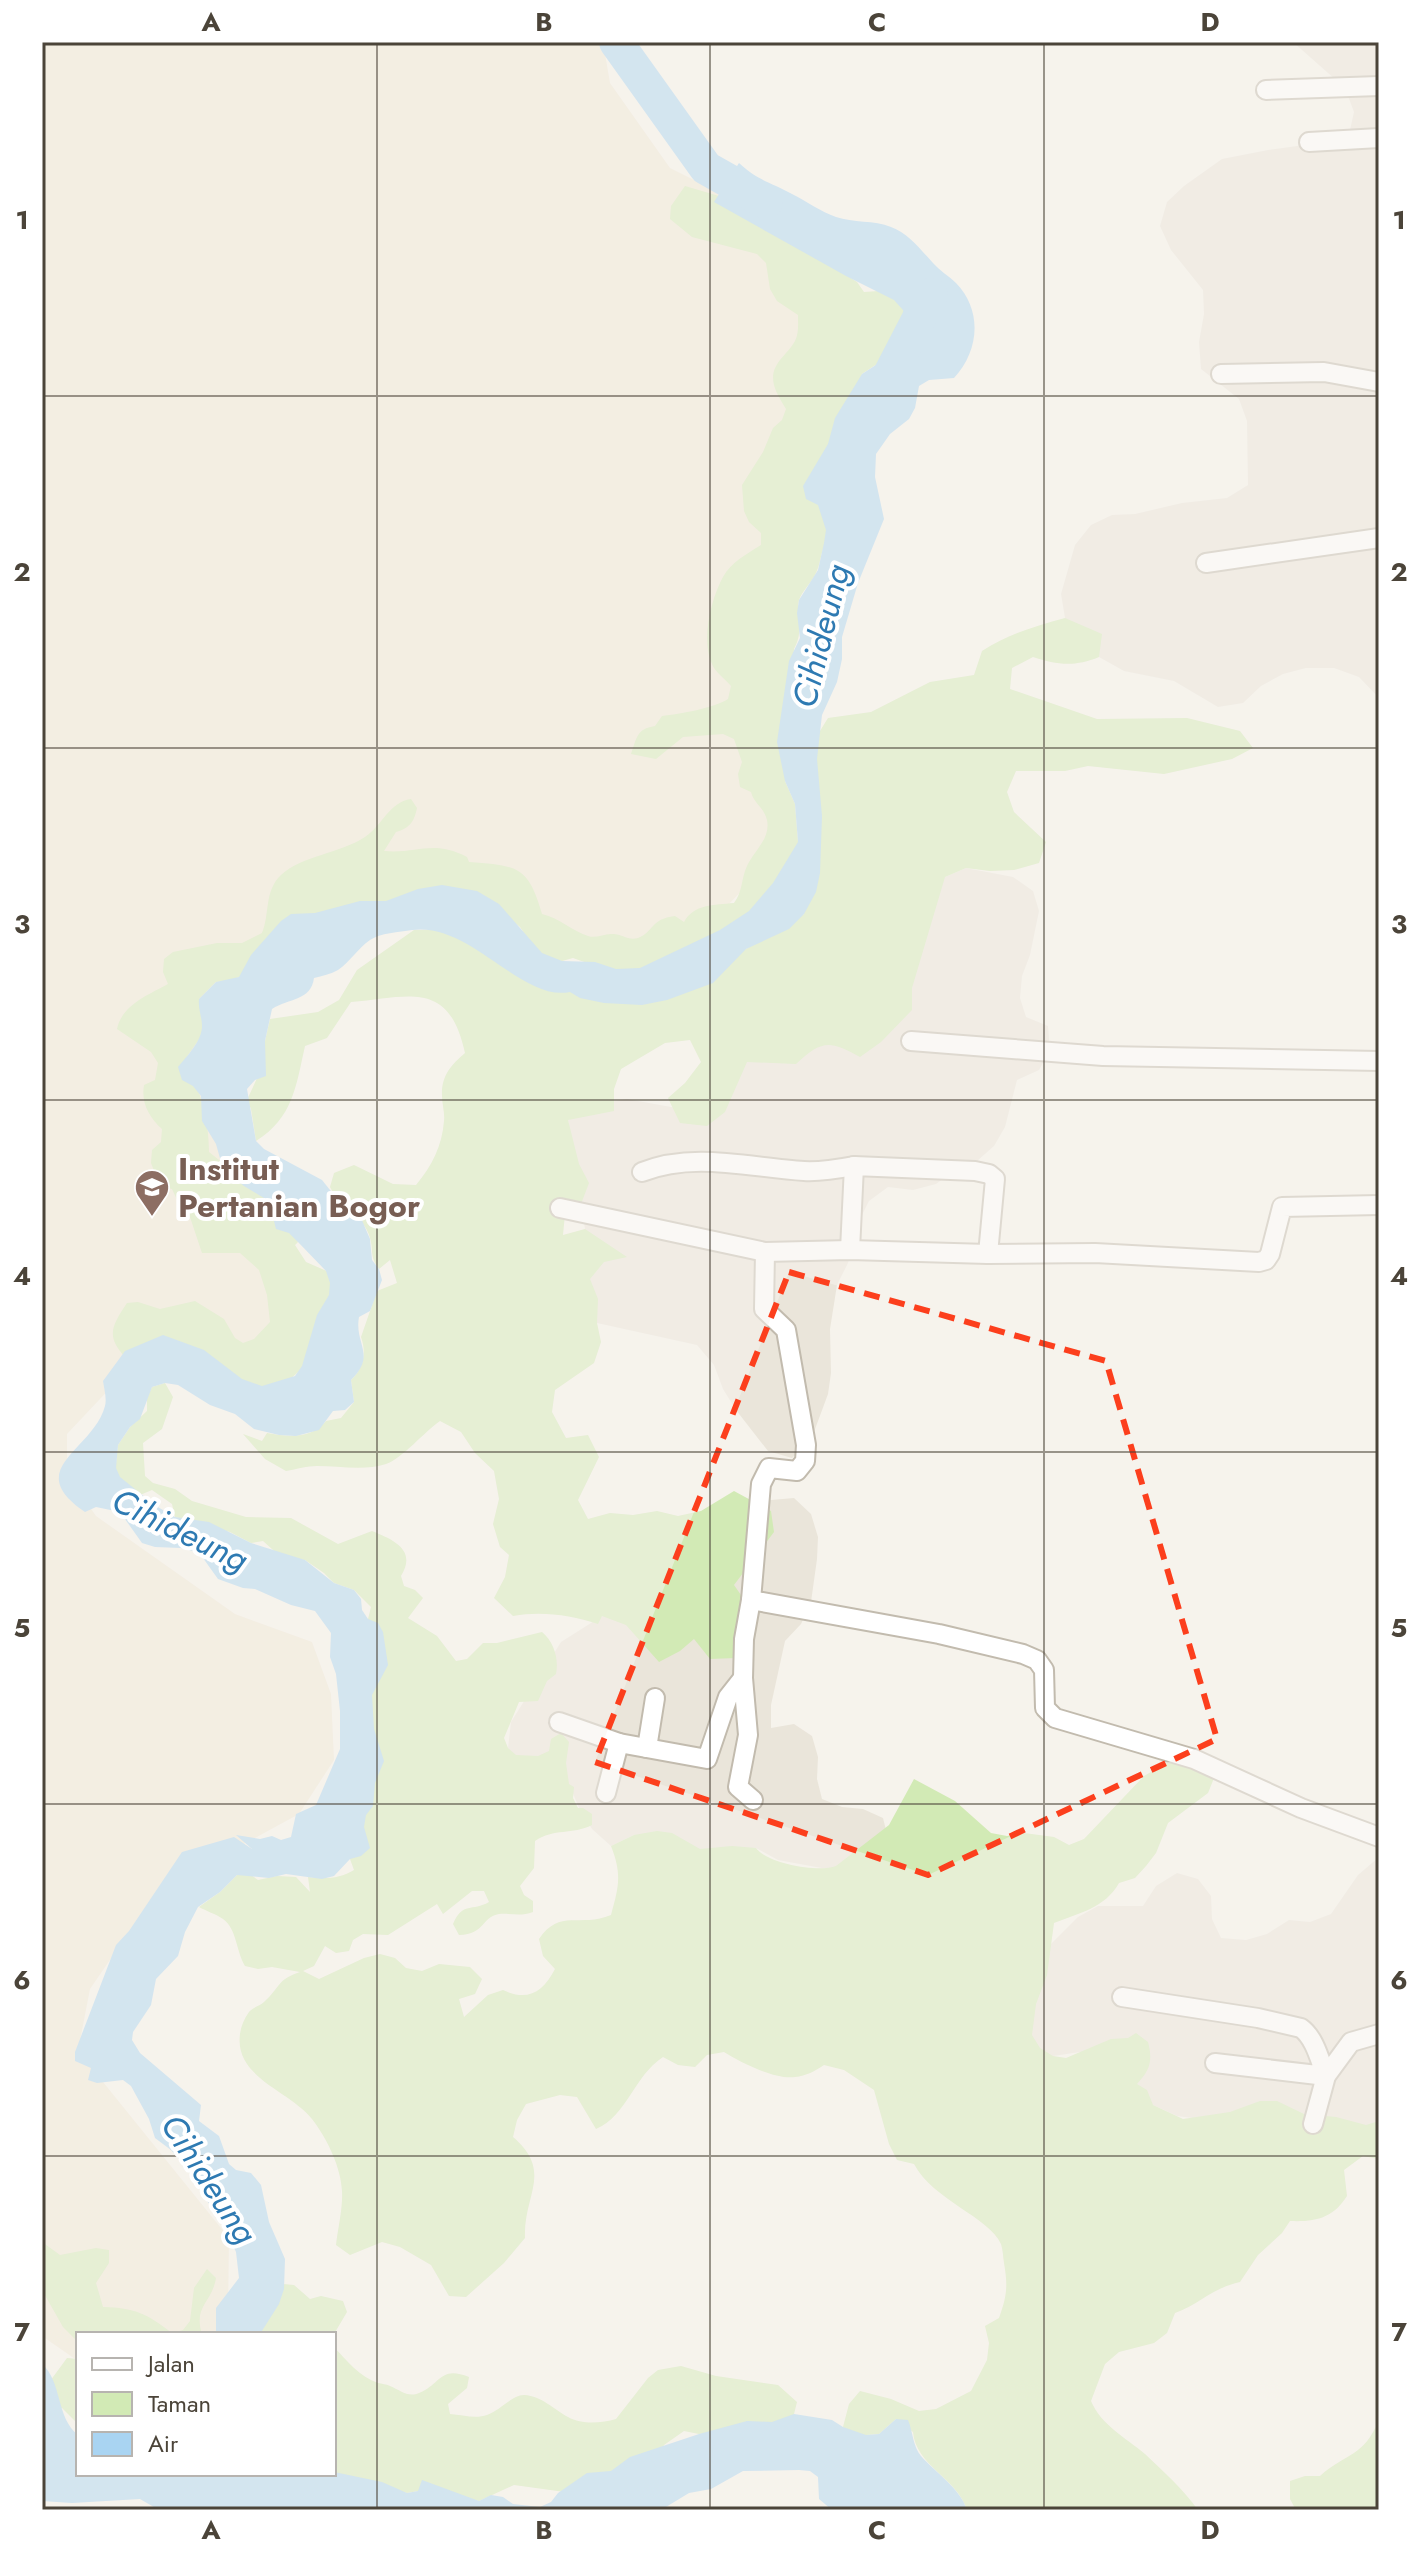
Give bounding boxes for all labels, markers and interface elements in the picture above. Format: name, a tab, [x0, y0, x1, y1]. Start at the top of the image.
text: A	[200, 3, 221, 41]
text: B	[535, 3, 553, 41]
text: C	[868, 3, 886, 41]
text: D	[1200, 3, 1220, 41]
text: 1	[15, 201, 29, 239]
text: 1	[1392, 201, 1406, 239]
text: 2	[13, 553, 31, 591]
text: 2	[1390, 553, 1408, 591]
water label: Cihideung	[780, 559, 863, 713]
text: 3	[14, 905, 30, 943]
text: 3	[1391, 905, 1407, 943]
place label: Institut Pertanian Bogor	[178, 1146, 420, 1229]
school or university icon: Institut Pertanian Bogor	[133, 1168, 171, 1218]
text: 4	[13, 1257, 31, 1295]
text: 4	[1390, 1257, 1408, 1295]
water label: Cihideung	[104, 1476, 257, 1584]
text: 5	[14, 1609, 30, 1647]
text: 5	[1391, 1609, 1407, 1647]
text: 6	[13, 1961, 31, 1999]
text: 6	[1390, 1961, 1408, 1999]
water label: Cihideung	[149, 2104, 269, 2254]
text: 7	[14, 2313, 30, 2351]
text: 7	[1391, 2313, 1407, 2351]
legend	[76, 2332, 336, 2476]
text: Jalan	[145, 2346, 195, 2381]
text: Taman	[148, 2386, 211, 2421]
text: Air	[148, 2426, 179, 2461]
text: A	[200, 2511, 221, 2549]
text: B	[535, 2511, 553, 2549]
text: C	[868, 2511, 886, 2549]
text: D	[1200, 2511, 1220, 2549]

